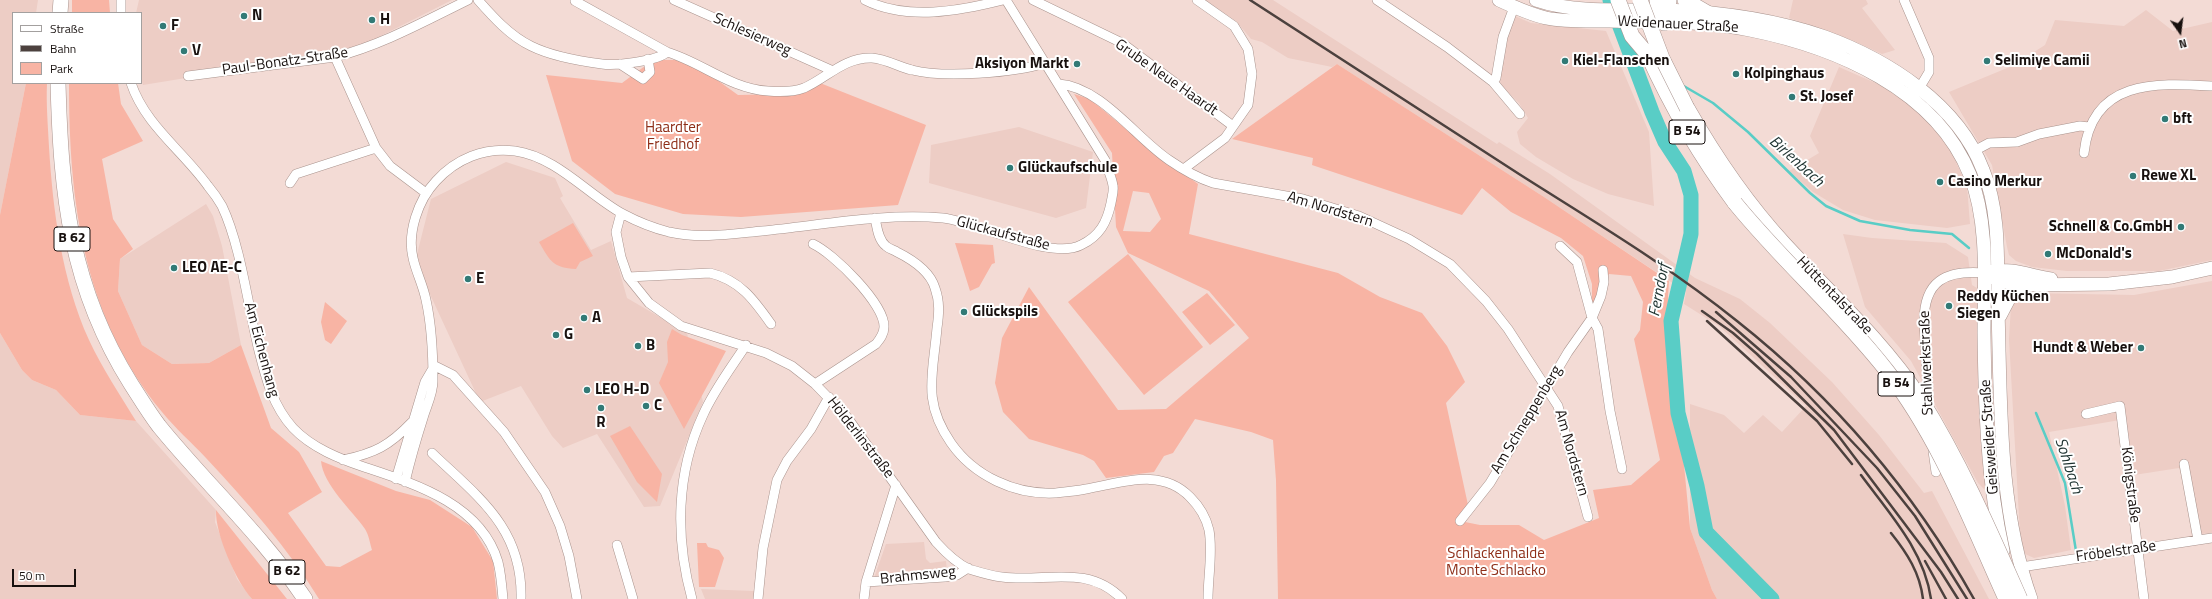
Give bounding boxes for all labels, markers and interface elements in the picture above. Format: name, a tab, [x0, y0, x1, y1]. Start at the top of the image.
place label: N	[252, 7, 262, 25]
street label: Schlesierweg	[710, 10, 794, 60]
marker: N	[239, 11, 249, 21]
place label: H	[380, 11, 390, 29]
legend	[12, 12, 142, 84]
north arrow	[2160, 12, 2200, 52]
street label: Weidenauer Straße	[1617, 13, 1739, 37]
marker: H	[367, 15, 377, 25]
place label: F	[171, 17, 179, 35]
text: Straße	[50, 19, 84, 38]
marker: F	[158, 21, 168, 31]
text: N	[2177, 35, 2189, 52]
street label: Grube Neue Haardt	[1111, 36, 1221, 120]
text: Bahn	[50, 39, 76, 58]
place label: V	[192, 42, 201, 60]
street label: Paul-Bonatz-Straße	[221, 44, 349, 80]
marker: V	[179, 46, 189, 56]
place label: Kiel-Flanschen	[1573, 52, 1670, 70]
place label: Selimiye Camii	[1995, 52, 2090, 70]
place label: Aksiyon Markt	[975, 55, 1069, 73]
marker: Kiel-Flanschen	[1560, 56, 1570, 66]
marker: Selimiye Camii	[1982, 56, 1992, 66]
text: Park	[50, 59, 73, 78]
marker: Aksiyon Markt	[1072, 59, 1082, 69]
place label: Kolpinghaus	[1744, 65, 1824, 83]
marker: Kolpinghaus	[1731, 69, 1741, 79]
place label: St. Josef	[1800, 88, 1853, 106]
marker: St. Josef	[1787, 92, 1797, 102]
place label: bft	[2173, 110, 2192, 128]
marker: bft	[2160, 114, 2170, 124]
park label: Haardter Friedhof	[645, 119, 701, 154]
road number: B 54	[1669, 120, 1705, 144]
water label: Birlenbach	[1765, 133, 1827, 191]
place label: Glückaufschule	[1018, 159, 1117, 177]
marker: Glückaufschule	[1005, 163, 1015, 173]
place label: Rewe XL	[2141, 167, 2196, 185]
marker: Rewe XL	[2128, 171, 2138, 181]
place label: Casino Merkur	[1948, 173, 2042, 191]
marker: Casino Merkur	[1935, 177, 1945, 187]
street label: Am Nordstern	[1285, 188, 1375, 232]
street label: Glückaufstraße	[954, 213, 1052, 255]
place label: Schnell & Co.GmbH	[2049, 218, 2173, 236]
marker: Schnell & Co.GmbH	[2176, 222, 2186, 232]
road number: B 62	[54, 227, 90, 251]
place label: McDonald's	[2056, 245, 2132, 263]
marker: McDonald's	[2043, 249, 2053, 259]
street label: Hüttentalstraße	[1792, 253, 1876, 339]
place label: LEO AE-C	[182, 259, 242, 277]
water label: Ferndorf	[1645, 262, 1675, 318]
marker: LEO AE-C	[169, 263, 179, 273]
place label: E	[476, 270, 484, 288]
marker: E	[463, 274, 473, 284]
place label: Reddy Küchen Siegen	[1957, 288, 2049, 323]
street label: Am Eichenhang	[240, 300, 282, 400]
marker: Reddy Küchen Siegen	[1944, 301, 1954, 311]
place label: Glückspils	[972, 303, 1038, 321]
marker: Glückspils	[959, 307, 969, 317]
place label: A	[592, 309, 601, 327]
street label: Stahlwerkstraße	[1916, 310, 1938, 416]
marker: A	[579, 313, 589, 323]
place label: G	[564, 326, 573, 344]
marker: G	[551, 330, 561, 340]
place label: B	[646, 337, 655, 355]
place label: Hundt & Weber	[2033, 339, 2133, 357]
marker: B	[633, 341, 643, 351]
marker: Hundt & Weber	[2136, 343, 2146, 353]
street label: Am Schneppenberg	[1488, 363, 1566, 477]
road number: B 54	[1878, 372, 1914, 396]
street label: Geisweider Straße	[1977, 379, 2003, 495]
place label: LEO H-D	[595, 381, 649, 399]
marker: LEO H-D	[582, 385, 592, 395]
street label: Hölderlinstraße	[823, 394, 897, 482]
place label: C	[654, 397, 662, 415]
marker: C	[641, 401, 651, 411]
marker: R	[596, 403, 606, 413]
street label: Am Nordstern	[1550, 408, 1592, 498]
place label: R	[596, 414, 606, 432]
water label: Sohlbach	[2050, 436, 2086, 496]
street label: Königstraße	[2116, 446, 2144, 524]
street label: Fröbelstraße	[2075, 537, 2157, 567]
park label: Schlackenhalde Monte Schlacko	[1446, 545, 1546, 580]
road number: B 62	[269, 560, 305, 584]
scale bar	[14, 561, 78, 587]
street label: Brahmsweg	[879, 563, 957, 589]
text: 50 m	[19, 566, 45, 585]

